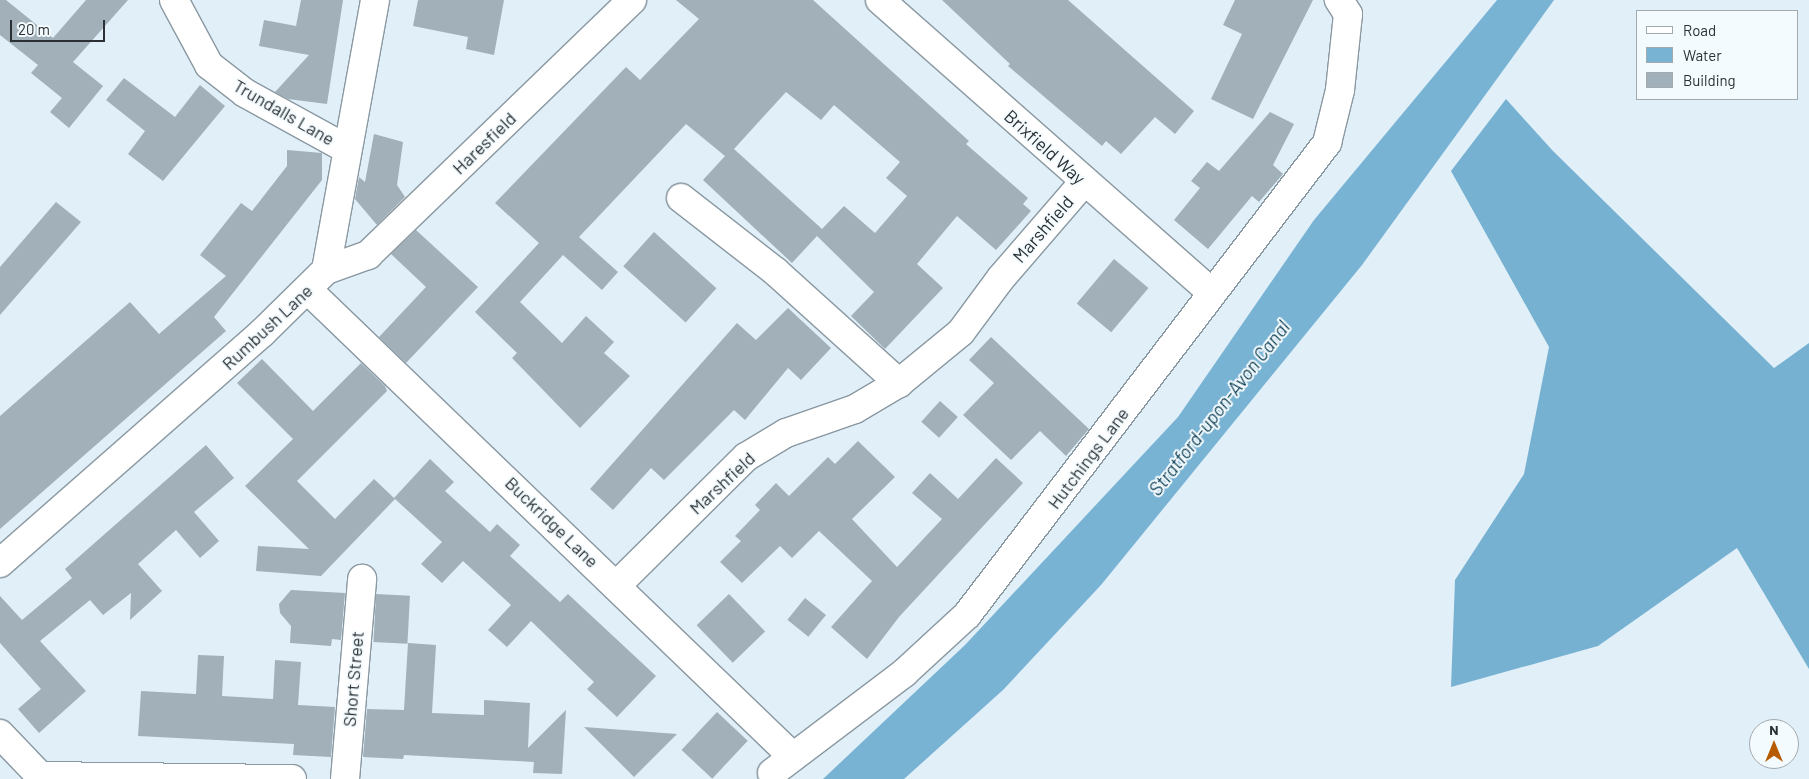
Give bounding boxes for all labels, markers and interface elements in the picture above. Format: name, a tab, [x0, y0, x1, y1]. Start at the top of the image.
scale bar	[12, 10, 108, 42]
legend	[1636, 10, 1799, 100]
text: 20 m	[18, 20, 50, 38]
text: Road	[1683, 21, 1716, 39]
text: Water	[1683, 46, 1722, 64]
text: Building	[1683, 71, 1736, 89]
street label: Trundalls Lane	[230, 74, 338, 150]
street label: Brixfield Way	[1000, 105, 1090, 189]
street label: Haresfield	[448, 107, 520, 179]
street label: Marshfield	[1008, 191, 1078, 267]
street label: Rumbush Lane	[217, 280, 317, 374]
water label: Stratford-upon-Avon Canal	[1144, 316, 1294, 500]
street label: Hutchings Lane	[1043, 403, 1133, 513]
street label: Marshfield	[685, 447, 759, 519]
street label: Buckridge Lane	[501, 472, 603, 572]
street label: Short Street	[338, 630, 368, 728]
north arrow	[1749, 719, 1799, 769]
text: N	[1769, 721, 1779, 738]

